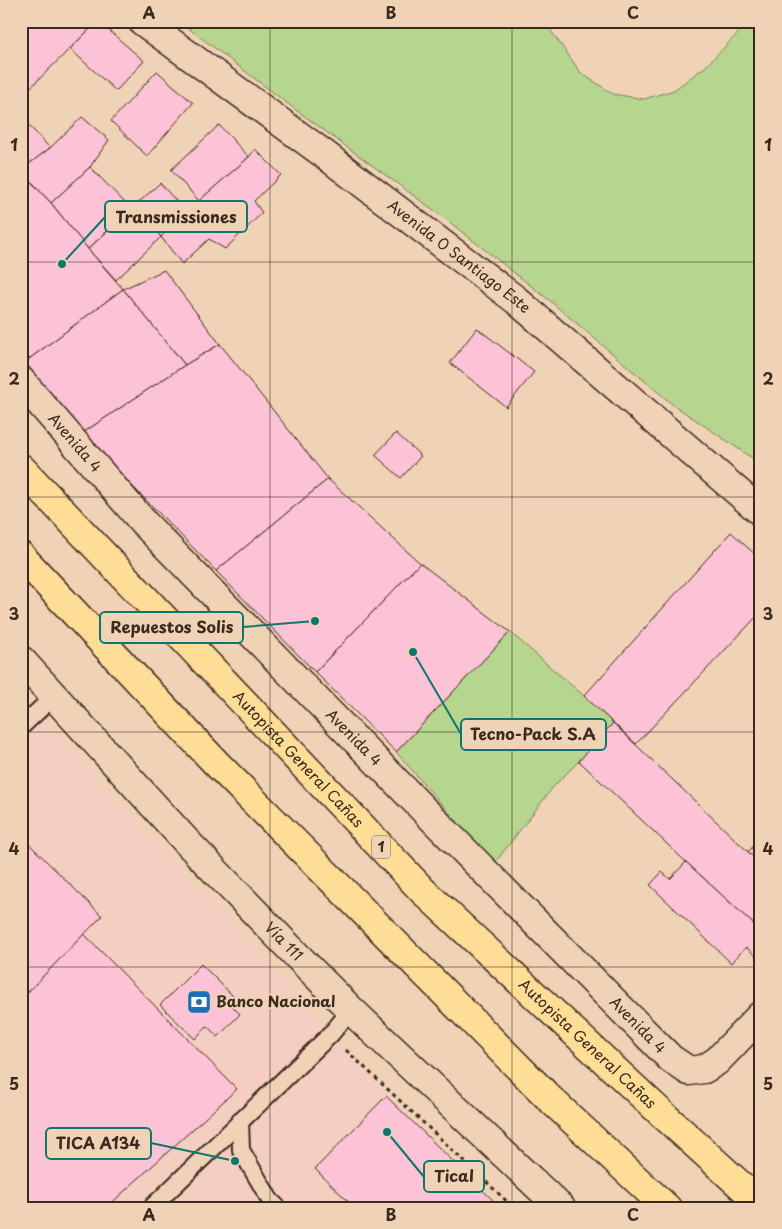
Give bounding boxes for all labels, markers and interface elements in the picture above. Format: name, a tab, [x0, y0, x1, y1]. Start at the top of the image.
text: A	[143, 0, 156, 24]
text: B	[386, 0, 397, 24]
text: C	[627, 0, 639, 24]
text: 1	[10, 132, 18, 156]
text: 1	[764, 132, 772, 156]
street label: Avenida 0 Santiago Este	[383, 193, 537, 318]
callout: Transmissiones	[105, 201, 247, 232]
text: Transmissiones	[115, 204, 237, 228]
text: 2	[8, 366, 20, 390]
text: 2	[762, 366, 774, 390]
street label: Avenida 4	[43, 407, 108, 477]
text: 3	[9, 601, 19, 625]
text: 3	[763, 601, 773, 625]
callout: Repuestos Solis	[100, 612, 243, 643]
text: Repuestos Solis	[111, 614, 234, 638]
street label: Autopista General Cañas	[228, 685, 370, 832]
street label: Avenida 4	[321, 703, 388, 771]
callout: Tecno-Pack S.A	[461, 719, 606, 750]
text: Tecno-Pack S.A	[470, 721, 597, 745]
text: 4	[9, 836, 20, 860]
road number: 1	[372, 836, 390, 859]
text: 4	[763, 836, 774, 860]
street label: Vía 111	[260, 916, 309, 965]
street label: Autopista General Cañas	[514, 973, 662, 1113]
bank icon: Banco Nacional	[186, 989, 212, 1015]
place label: Banco Nacional	[216, 989, 335, 1012]
street label: Avenida 4	[605, 990, 672, 1058]
text: 5	[9, 1071, 19, 1095]
text: 5	[763, 1071, 773, 1095]
callout: TICA A134	[46, 1128, 151, 1159]
text: TICA A134	[56, 1130, 140, 1154]
callout: Tical	[424, 1161, 484, 1192]
text: Tical	[434, 1163, 474, 1187]
text: A	[143, 1202, 156, 1226]
text: B	[386, 1202, 397, 1226]
text: C	[627, 1202, 639, 1226]

